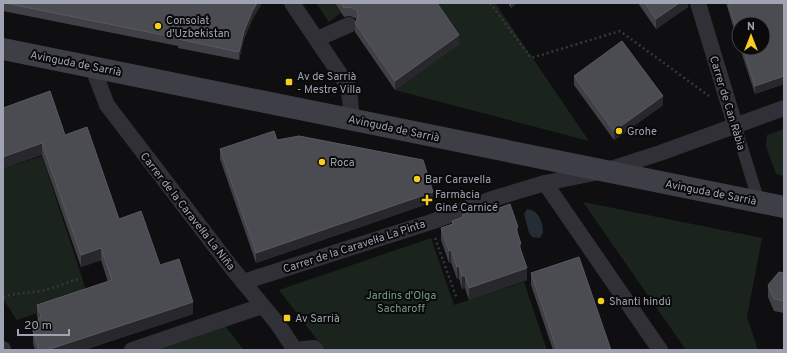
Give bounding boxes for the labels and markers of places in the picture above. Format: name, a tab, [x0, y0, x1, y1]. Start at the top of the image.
place label: Consolat d'Uzbekistan	[166, 14, 230, 41]
marker: Consolat d'Uzbekistan	[153, 21, 163, 31]
place label: Av de Sarrià - Mestre Villa	[297, 70, 361, 97]
marker: Av de Sarrià - Mestre Villa	[284, 77, 294, 87]
place label: Grohe	[627, 125, 657, 139]
marker: Grohe	[614, 126, 624, 136]
place label: Roca	[330, 156, 355, 170]
marker: Roca	[317, 157, 327, 167]
place label: Bar Caravella	[425, 173, 491, 187]
marker: Bar Caravella	[412, 174, 422, 184]
place label: Farmàcia Giné Carnicé	[435, 188, 498, 215]
marker: Farmàcia Giné Carnicé	[422, 195, 432, 205]
place label: Shanti hindú	[609, 295, 671, 309]
marker: Shanti hindú	[596, 296, 606, 306]
place label: Av Sarrià	[295, 312, 340, 326]
marker: Av Sarrià	[282, 313, 292, 323]

